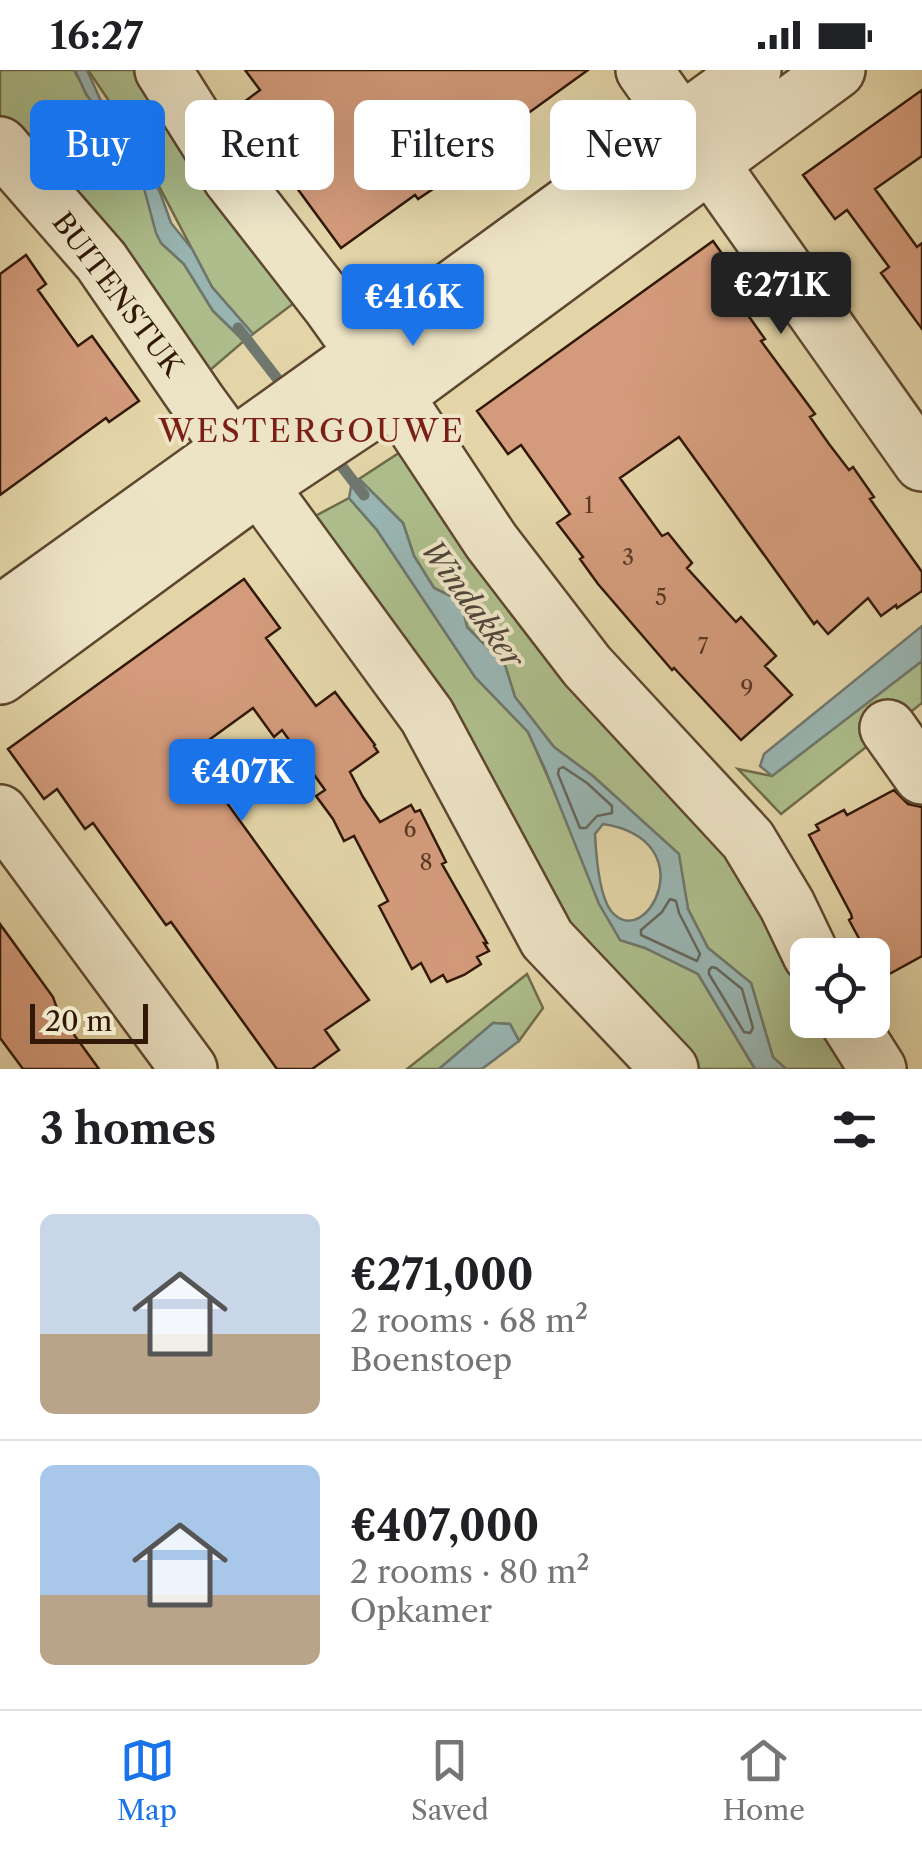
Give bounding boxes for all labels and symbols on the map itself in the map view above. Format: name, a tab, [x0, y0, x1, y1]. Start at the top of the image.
street label: BUITENSTUK	[45, 205, 191, 383]
pin: €271K	[711, 252, 851, 337]
pin: €416K	[343, 264, 483, 349]
district label: WESTERGOUWE	[158, 411, 465, 450]
house number: 1	[584, 492, 594, 519]
water label: Windakker	[413, 532, 533, 677]
house number: 3	[622, 544, 634, 571]
house number: 5	[655, 584, 667, 611]
house number: 7	[698, 633, 709, 660]
house number: 9	[741, 675, 753, 702]
pin: €407K	[172, 739, 312, 824]
house number: 6	[404, 816, 417, 843]
house number: 8	[419, 849, 433, 876]
scale bar	[30, 999, 148, 1044]

